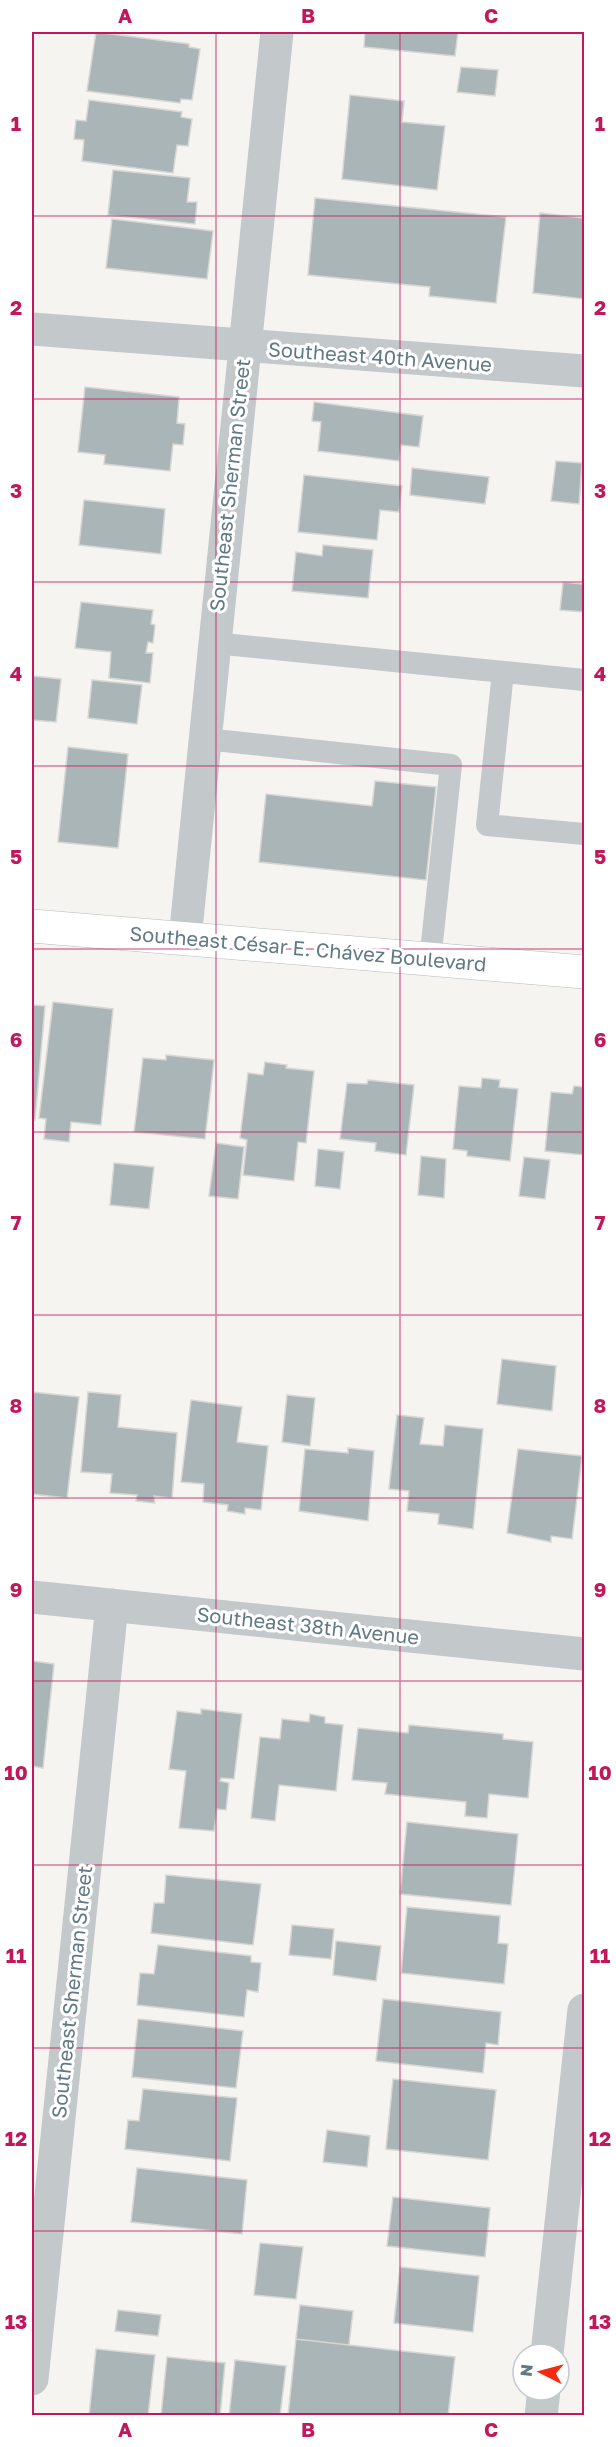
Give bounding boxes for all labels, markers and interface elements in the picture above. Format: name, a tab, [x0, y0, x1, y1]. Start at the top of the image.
text: A	[118, 3, 132, 27]
text: B	[301, 3, 315, 27]
text: C	[484, 3, 498, 27]
text: 1	[11, 111, 21, 135]
text: 1	[595, 111, 605, 135]
text: 2	[10, 295, 22, 319]
text: 2	[594, 295, 606, 319]
street label: Southeast 40th Avenue	[267, 336, 493, 376]
street label: Southeast Sherman Street	[204, 357, 254, 612]
text: 3	[10, 478, 22, 502]
text: 3	[594, 478, 606, 502]
text: 4	[10, 661, 22, 685]
text: 4	[594, 661, 606, 685]
text: 5	[10, 844, 22, 868]
text: 5	[594, 844, 606, 868]
street label: Southeast César E. Chávez Boulevard	[129, 920, 487, 976]
text: 6	[10, 1027, 22, 1051]
text: 6	[594, 1027, 606, 1051]
text: 7	[11, 1210, 22, 1234]
text: 7	[595, 1210, 606, 1234]
text: 8	[10, 1393, 22, 1417]
text: 8	[594, 1393, 606, 1417]
text: 9	[10, 1577, 22, 1601]
text: 9	[594, 1577, 606, 1601]
street label: Southeast 38th Avenue	[196, 1601, 420, 1649]
text: 10	[4, 1760, 28, 1784]
text: 10	[588, 1760, 612, 1784]
street label: Southeast Sherman Street	[46, 1864, 96, 2119]
text: 11	[6, 1943, 26, 1967]
text: 11	[590, 1943, 610, 1967]
text: 12	[5, 2126, 27, 2150]
text: 12	[589, 2126, 611, 2150]
text: 13	[5, 2309, 27, 2333]
text: 13	[589, 2309, 611, 2333]
north arrow	[511, 2342, 571, 2402]
text: N	[516, 2363, 537, 2378]
text: A	[118, 2417, 132, 2441]
text: B	[301, 2417, 315, 2441]
text: C	[484, 2417, 498, 2441]

